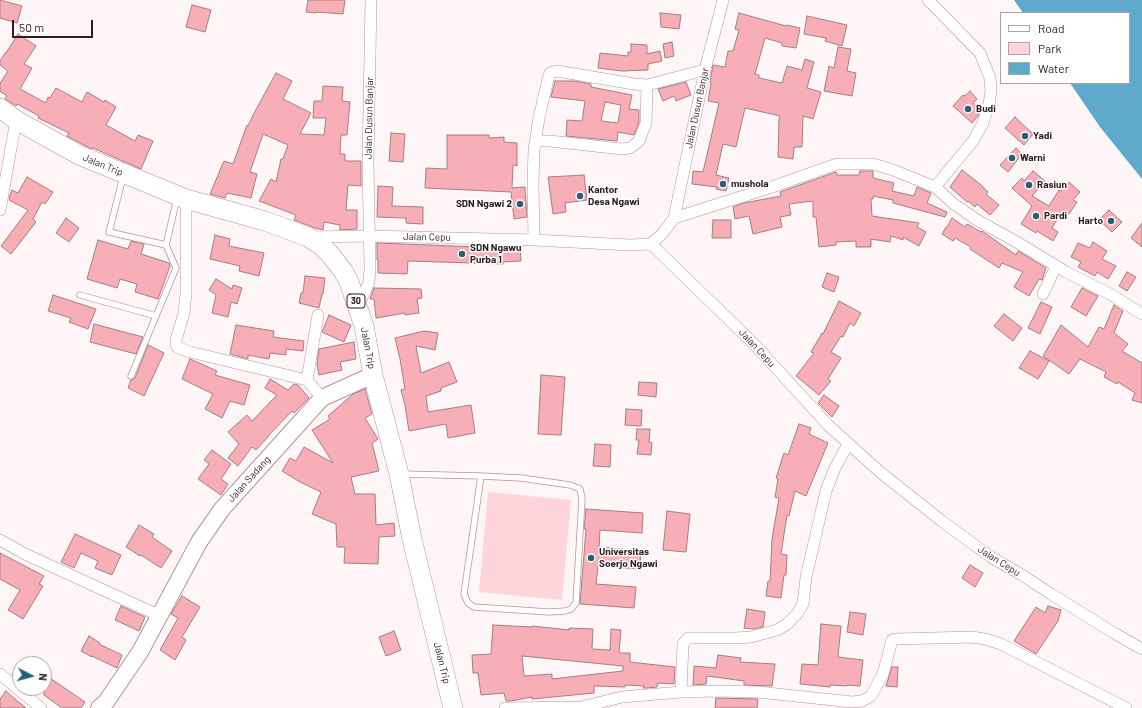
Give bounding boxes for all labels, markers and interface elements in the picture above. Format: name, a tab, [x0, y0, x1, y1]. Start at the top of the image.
scale bar	[14, 12, 95, 38]
legend	[1000, 12, 1130, 84]
text: 50 m	[19, 20, 44, 34]
text: Road	[1038, 21, 1065, 35]
text: Park	[1038, 41, 1062, 55]
text: Water	[1038, 61, 1069, 75]
street label: Jalan Dusun Banjar	[683, 66, 711, 150]
street label: Jalan Dusun Banjar	[362, 77, 376, 159]
place label: Budi	[976, 103, 996, 115]
marker: Budi	[963, 104, 973, 114]
place label: Yadi	[1033, 130, 1052, 142]
marker: Yadi	[1020, 131, 1030, 141]
street label: Jalan Trip	[81, 151, 125, 179]
place label: Warni	[1020, 152, 1045, 164]
marker: Warni	[1007, 153, 1017, 163]
place label: mushola	[731, 178, 769, 190]
marker: mushola	[718, 179, 728, 189]
place label: Rasiun	[1037, 179, 1067, 191]
marker: Rasiun	[1024, 180, 1034, 190]
place label: Kantor Desa Ngawi	[588, 184, 640, 208]
marker: Kantor Desa Ngawi	[575, 191, 585, 201]
place label: SDN Ngawi 2	[456, 198, 512, 210]
marker: SDN Ngawi 2	[515, 199, 525, 209]
place label: Pardi	[1044, 210, 1067, 222]
marker: Pardi	[1031, 211, 1041, 221]
place label: Harto	[1078, 215, 1103, 227]
marker: Harto	[1106, 216, 1116, 226]
street label: Jalan Cepu	[403, 231, 451, 243]
place label: SDN Ngawu Purba 1	[470, 242, 521, 266]
marker: SDN Ngawu Purba 1	[457, 249, 467, 259]
road number: 30	[347, 294, 365, 308]
street label: Jalan Trip	[358, 326, 378, 370]
street label: Jalan Cepu	[736, 326, 778, 370]
street label: Jalan Sadang	[225, 453, 273, 505]
street label: Jalan Cepu	[975, 543, 1023, 579]
place label: Universitas Soerjo Ngawi	[599, 546, 658, 570]
marker: Universitas Soerjo Ngawi	[586, 553, 596, 563]
street label: Jalan Trip	[431, 641, 453, 685]
north arrow	[12, 656, 52, 696]
text: N	[37, 673, 50, 682]

